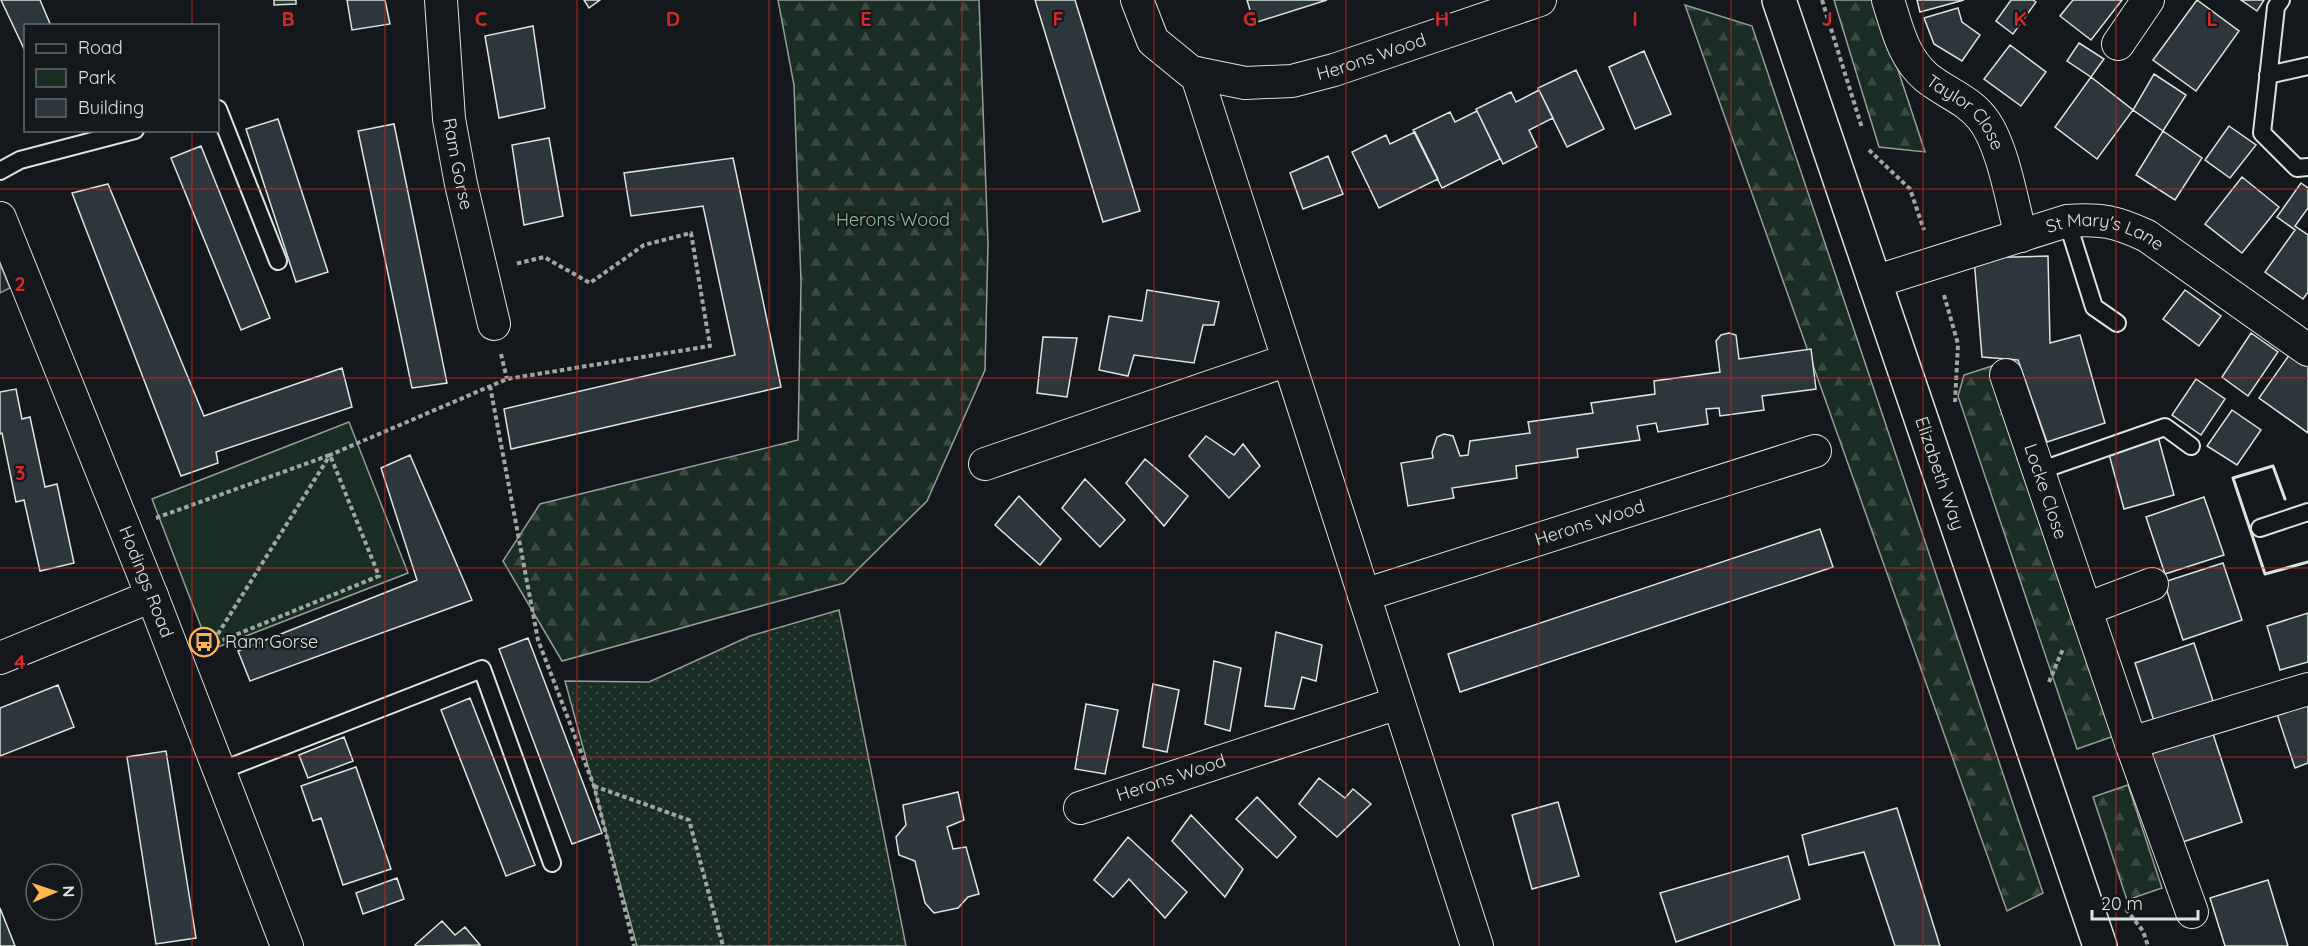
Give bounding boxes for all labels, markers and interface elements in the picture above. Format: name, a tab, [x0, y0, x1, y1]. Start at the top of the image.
text: B	[281, 6, 295, 31]
text: C	[475, 6, 488, 31]
text: D	[666, 6, 680, 31]
text: E	[860, 6, 872, 31]
text: F	[1052, 6, 1064, 31]
text: G	[1243, 6, 1257, 31]
text: H	[1435, 6, 1449, 31]
text: I	[1632, 6, 1638, 31]
text: J	[1821, 6, 1833, 31]
text: K	[2013, 6, 2027, 31]
text: L	[2206, 6, 2218, 31]
legend	[24, 24, 219, 132]
street label: Herons Wood	[1314, 28, 1429, 85]
text: Road	[78, 36, 123, 59]
text: Park	[78, 66, 116, 89]
street label: Taylor Close	[1922, 69, 2009, 153]
text: Building	[78, 96, 144, 119]
street label: Ram Gorse	[438, 116, 479, 212]
park label: Herons Wood	[836, 208, 950, 231]
street label: St Mary's Lane	[2043, 208, 2169, 255]
text: 2	[14, 271, 26, 296]
street label: Elizabeth Way	[1910, 414, 1970, 533]
street label: Locke Close	[2019, 441, 2073, 542]
text: 3	[15, 460, 25, 485]
street label: Herons Wood	[1532, 494, 1647, 551]
street label: Hodings Road	[114, 522, 179, 641]
bus stop icon: Ram Gorse	[188, 626, 220, 658]
place label: Ram Gorse	[225, 630, 318, 653]
text: 4	[14, 649, 26, 674]
street label: Herons Wood	[1113, 749, 1229, 806]
north arrow	[24, 862, 84, 922]
scale bar	[2092, 883, 2198, 921]
text: N	[59, 885, 79, 898]
text: 20 m	[2101, 892, 2143, 915]

